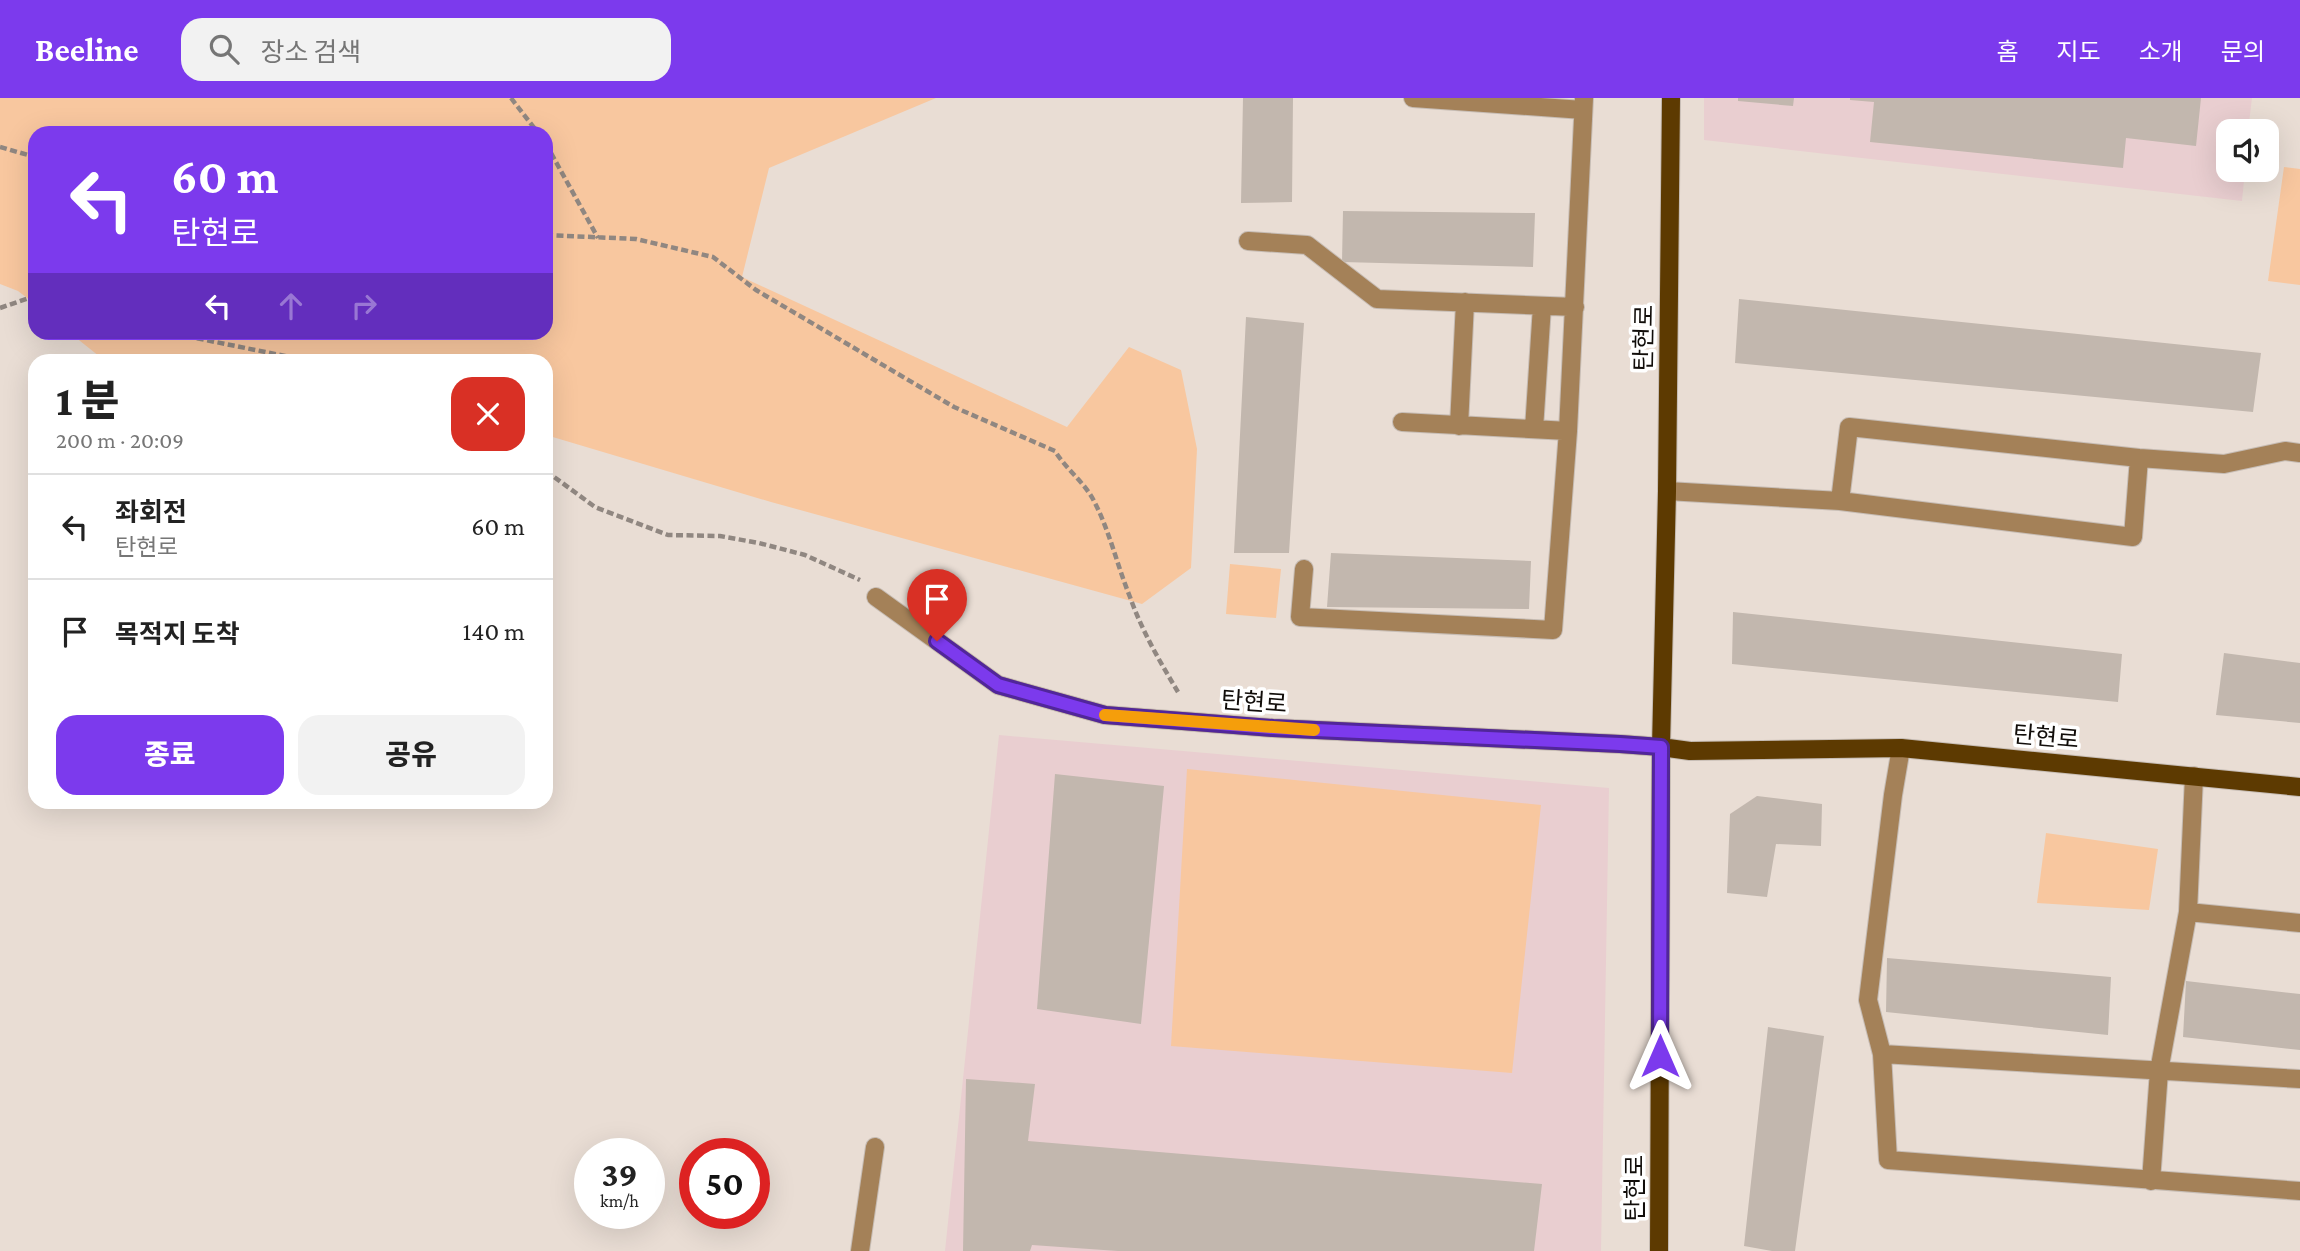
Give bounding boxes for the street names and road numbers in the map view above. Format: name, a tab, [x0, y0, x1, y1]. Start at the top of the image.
street label: 탄현로	[1629, 305, 1658, 371]
street label: 탄현로	[1220, 686, 1288, 717]
street label: 탄현로	[2012, 720, 2080, 753]
street label: 탄현로	[1621, 1155, 1648, 1221]

